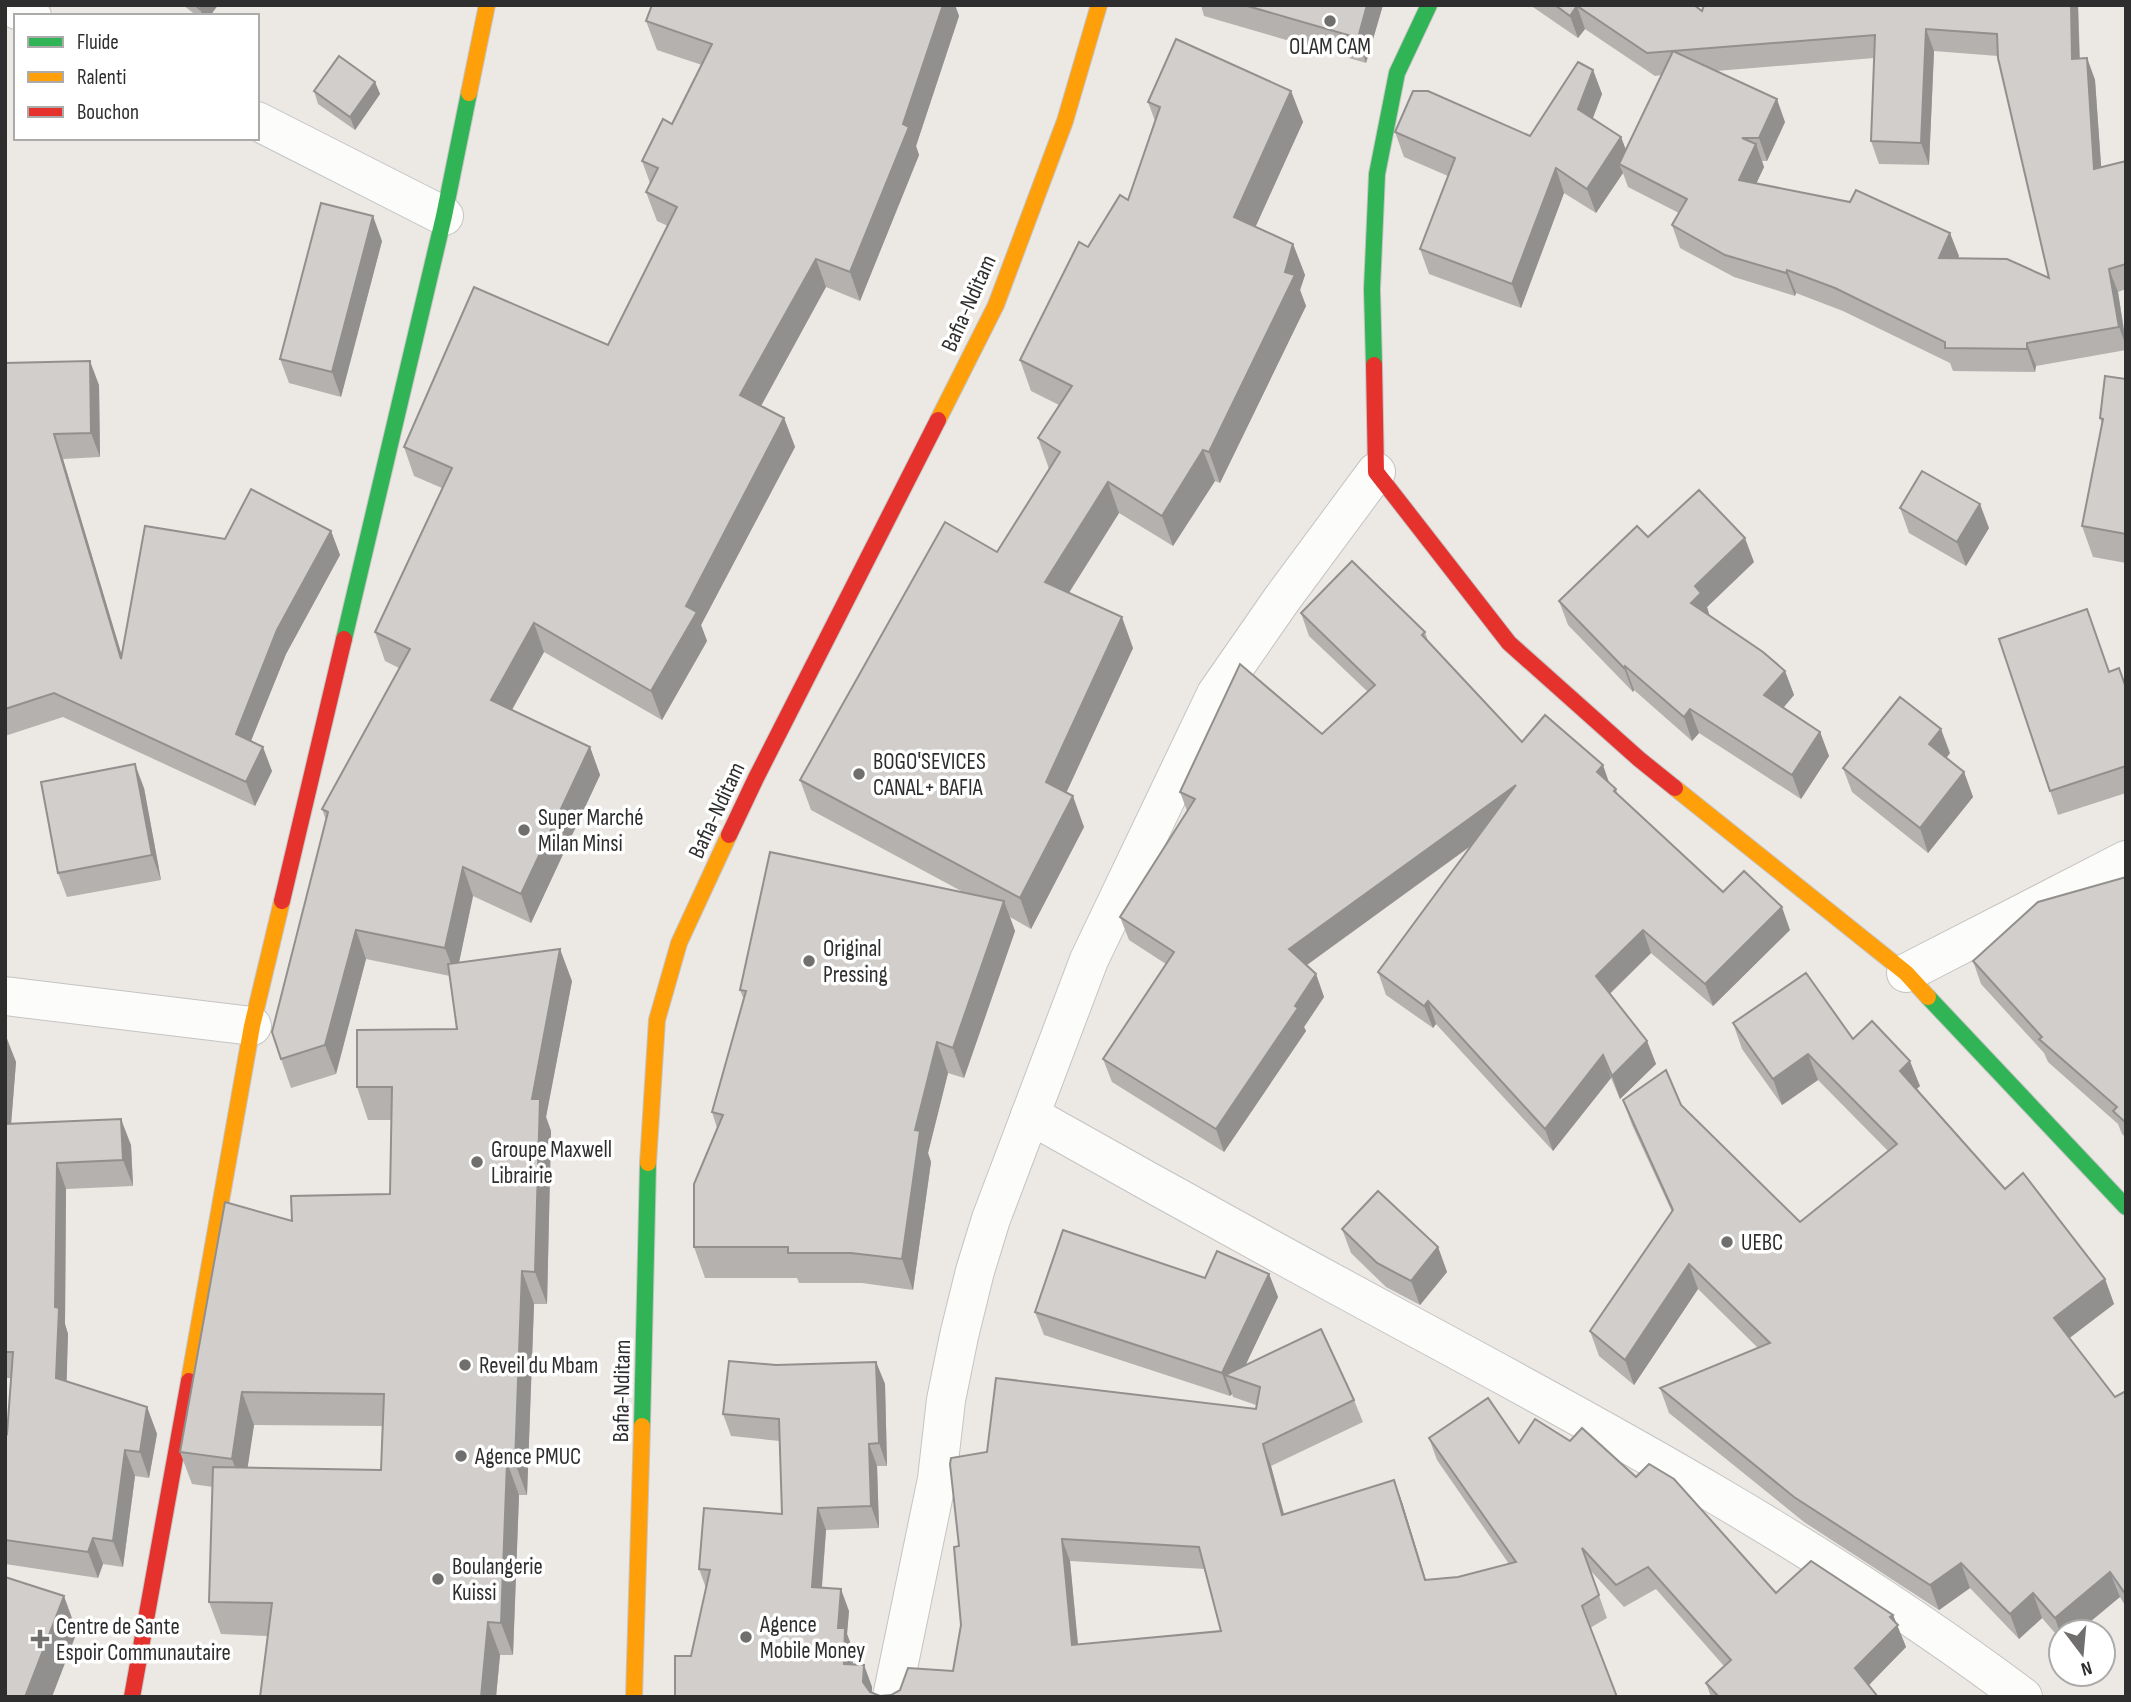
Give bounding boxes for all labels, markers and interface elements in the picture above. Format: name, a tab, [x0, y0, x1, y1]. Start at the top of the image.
marker: OLAM CAM	[1322, 13, 1338, 29]
legend	[14, 14, 259, 140]
text: Fluide	[77, 30, 119, 55]
place label: OLAM CAM	[1289, 33, 1371, 61]
text: Ralenti	[77, 65, 126, 90]
text: Bouchon	[77, 100, 139, 125]
street label: Bafia-Nditam	[935, 251, 1003, 356]
place label: BOGO'SEVICES CANAL+ BAFIA	[873, 748, 986, 802]
street label: Bafia-Nditam	[683, 758, 751, 863]
marker: BOGO'SEVICES CANAL+ BAFIA	[851, 766, 867, 782]
place label: Super Marché Milan Minsi	[538, 804, 644, 858]
marker: Super Marché Milan Minsi	[516, 822, 532, 838]
place label: Original Pressing	[823, 935, 888, 989]
marker: Original Pressing	[801, 953, 817, 969]
place label: Groupe Maxwell Librairie	[491, 1136, 612, 1190]
marker: Groupe Maxwell Librairie	[469, 1154, 485, 1170]
place label: UEBC	[1741, 1229, 1783, 1257]
marker: UEBC	[1719, 1234, 1735, 1250]
street label: Bafia-Nditam	[607, 1339, 637, 1443]
place label: Reveil du Mbam	[479, 1352, 598, 1380]
marker: Reveil du Mbam	[457, 1357, 473, 1373]
place label: Agence PMUC	[474, 1443, 581, 1471]
marker: Agence PMUC	[453, 1448, 469, 1464]
place label: Boulangerie Kuissi	[452, 1553, 543, 1607]
marker: Boulangerie Kuissi	[430, 1571, 446, 1587]
place label: Agence Mobile Money	[759, 1611, 865, 1665]
place label: Centre de Sante Espoir Communautaire	[56, 1613, 231, 1667]
north arrow	[2047, 1618, 2117, 1688]
marker: Centre de Sante Espoir Communautaire	[30, 1629, 50, 1649]
marker: Agence Mobile Money	[738, 1629, 754, 1645]
text: N	[2078, 1655, 2094, 1680]

